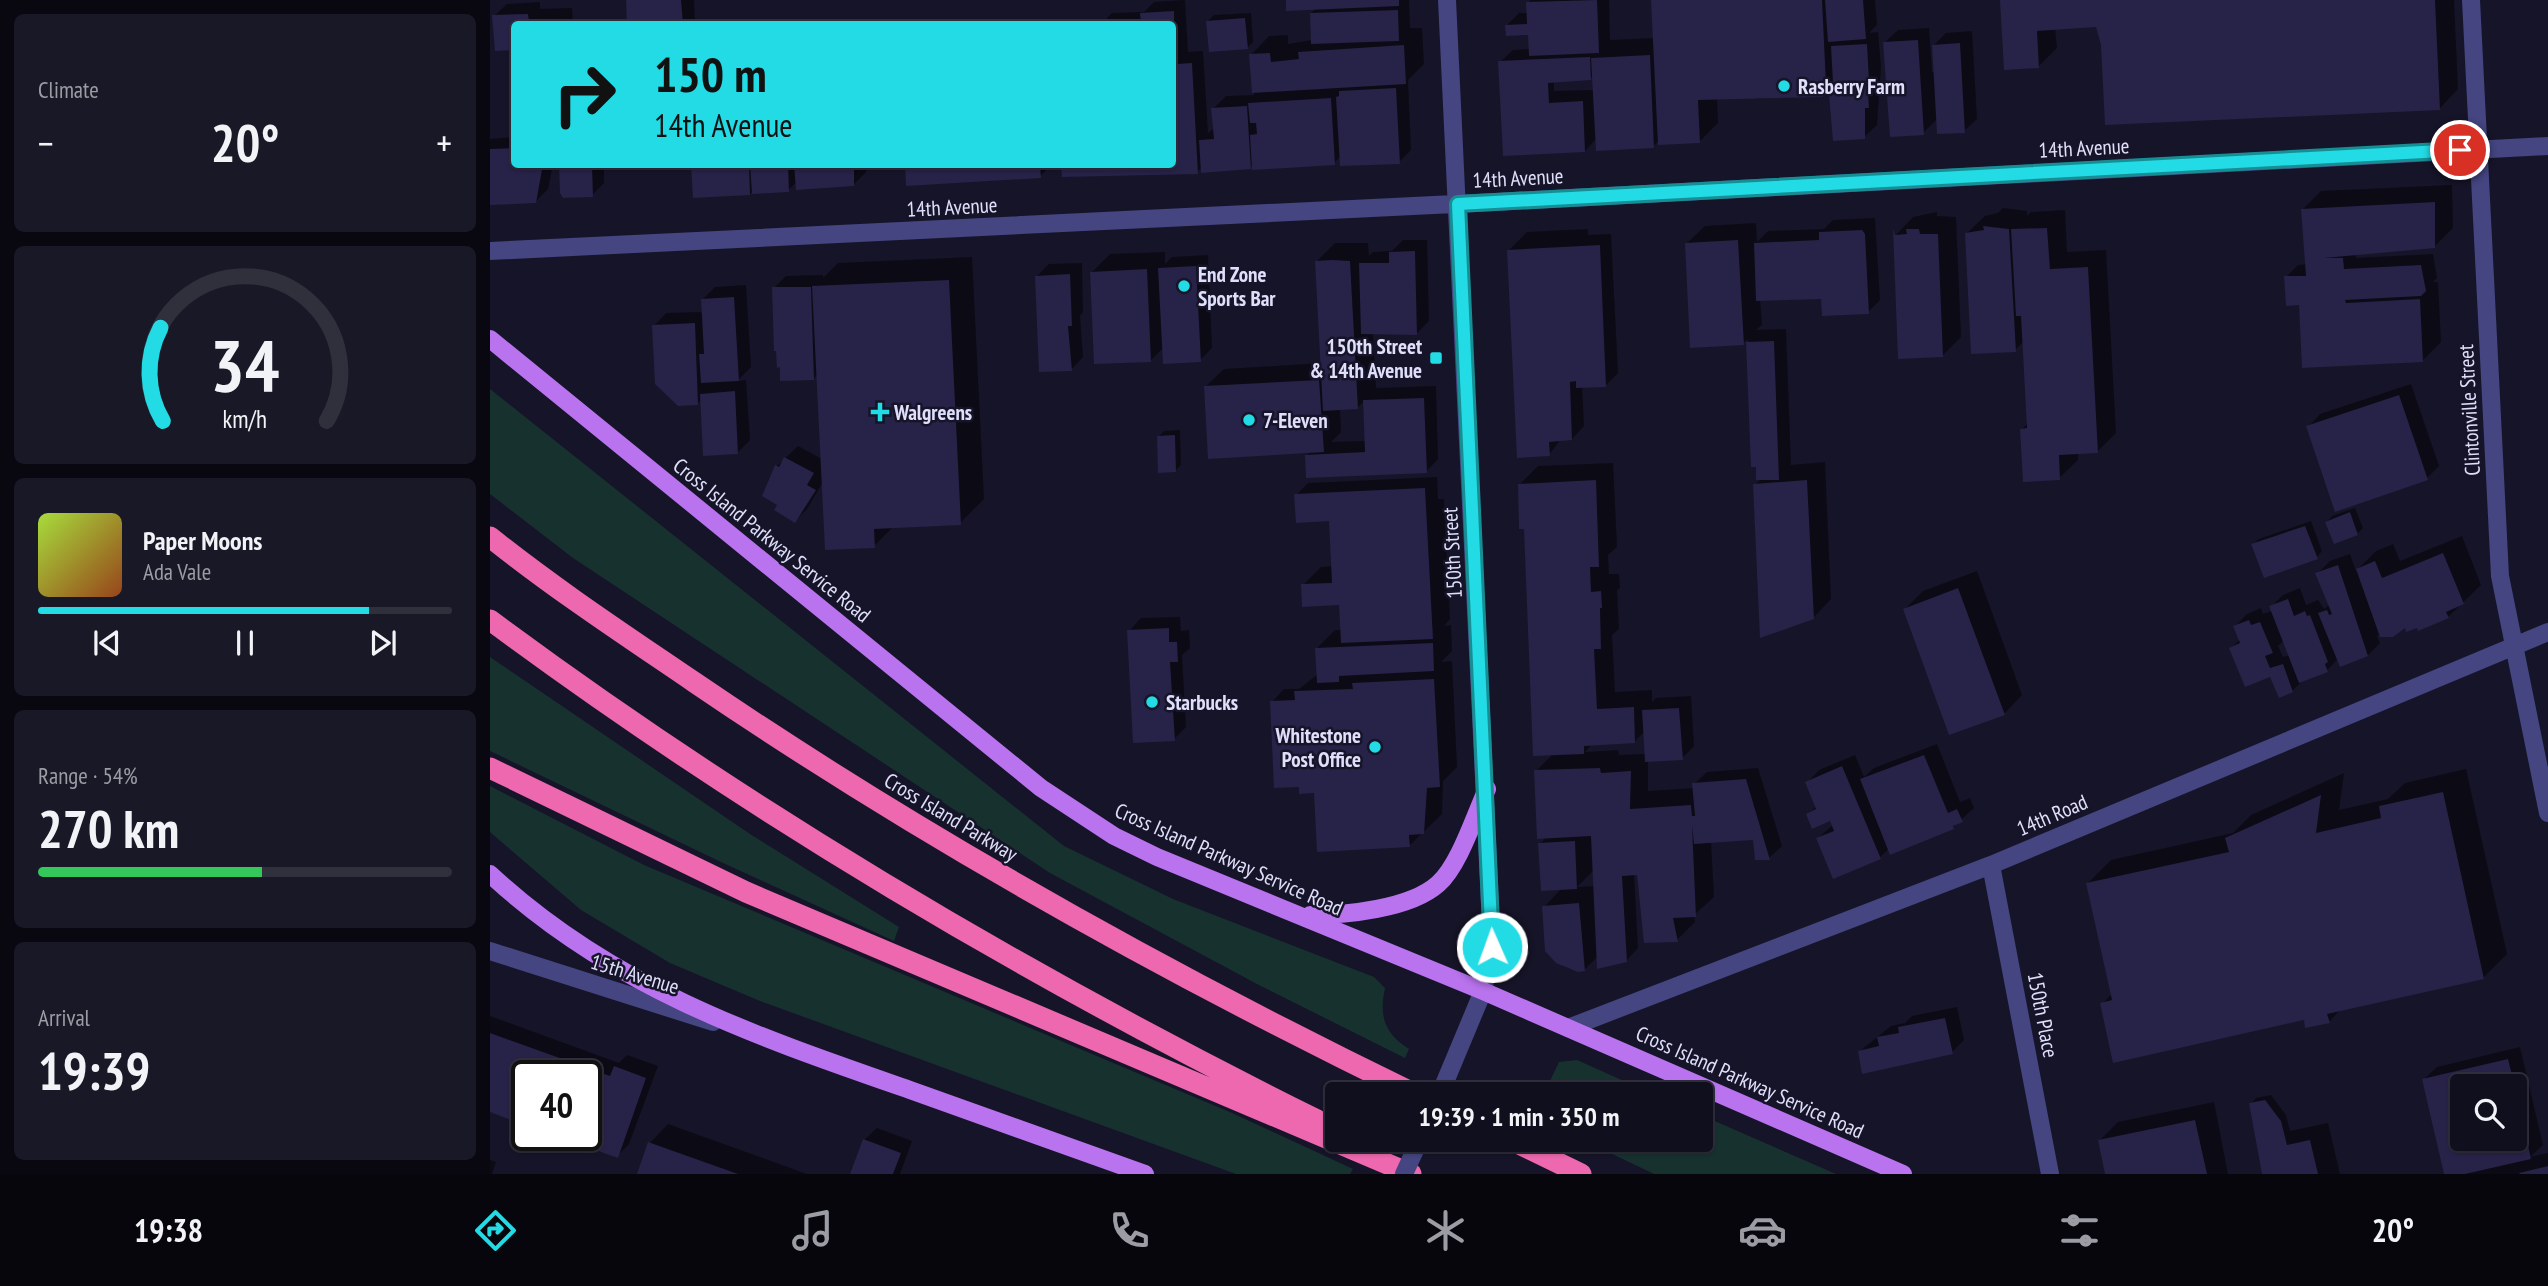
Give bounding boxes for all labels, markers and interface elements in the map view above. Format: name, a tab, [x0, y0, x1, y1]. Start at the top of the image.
text: 150 m	[654, 42, 767, 106]
icon: right	[539, 49, 630, 140]
place label: Rasberry Farm	[1798, 73, 1905, 100]
text: Climate	[38, 75, 99, 104]
marker: Rasberry Farm	[1776, 78, 1792, 94]
text: 14th Avenue	[654, 104, 793, 146]
text: 20°	[211, 109, 279, 176]
text: −	[38, 118, 54, 167]
text: +	[436, 118, 452, 167]
pin	[2430, 120, 2490, 180]
icon: arrive	[2441, 131, 2479, 169]
street label: 14th Avenue	[2038, 132, 2130, 164]
street label: 14th Avenue	[1472, 162, 1564, 194]
street label: 14th Avenue	[906, 191, 998, 223]
place label: End Zone Sports Bar	[1198, 261, 1276, 312]
marker: End Zone Sports Bar	[1176, 278, 1192, 294]
text: 34	[210, 317, 280, 411]
place label: 150th Street & 14th Avenue	[1310, 333, 1422, 384]
street label: Clintonville Street	[2452, 344, 2486, 476]
marker: 150th Street & 14th Avenue	[1428, 350, 1444, 366]
place label: Walgreens	[893, 399, 972, 426]
text: km/h	[223, 403, 267, 435]
marker: Walgreens	[872, 404, 888, 420]
place label: 7-Eleven	[1263, 407, 1328, 434]
marker: 7-Eleven	[1241, 412, 1257, 428]
street label: Cross Island Parkway Service Road	[668, 452, 876, 628]
street label: 150th Street	[1436, 506, 1468, 599]
text: Paper Moons	[143, 524, 262, 557]
text: Ada Vale	[143, 557, 211, 586]
icon: previous	[88, 624, 126, 662]
icon: pause	[226, 624, 264, 662]
icon: next	[364, 624, 402, 662]
place label: Starbucks	[1166, 689, 1238, 716]
marker: Starbucks	[1144, 694, 1160, 710]
place label: Whitestone Post Office	[1274, 722, 1361, 773]
marker: Whitestone Post Office	[1367, 739, 1383, 755]
text: Range · 54%	[38, 761, 138, 790]
street label: Cross Island Parkway	[879, 767, 1023, 867]
street label: 14th Road	[2013, 788, 2091, 842]
text: 270 km	[38, 795, 179, 862]
street label: Cross Island Parkway Service Road	[1111, 796, 1347, 922]
position arrow	[1455, 910, 1529, 984]
street label: 15th Avenue	[588, 948, 682, 1000]
street label: 150th Place	[2022, 970, 2064, 1060]
text: Arrival	[38, 1003, 90, 1032]
street label: Cross Island Parkway Service Road	[1632, 1019, 1868, 1145]
text: 19:39	[38, 1037, 150, 1104]
speed limit sign: 40	[511, 1060, 602, 1151]
map controls	[2450, 1074, 2527, 1151]
button: search	[2450, 1074, 2527, 1151]
text: 19:39 · 1 min · 350 m	[1419, 1100, 1619, 1133]
icon: directions	[471, 1206, 520, 1255]
icon: music	[788, 1206, 837, 1255]
icon: phone	[1105, 1206, 1154, 1255]
icon: climate	[1421, 1206, 1470, 1255]
icon: car	[1738, 1206, 1787, 1255]
icon: filters	[2055, 1206, 2104, 1255]
text: 19:38	[134, 1209, 203, 1251]
text: 20°	[2372, 1209, 2414, 1251]

